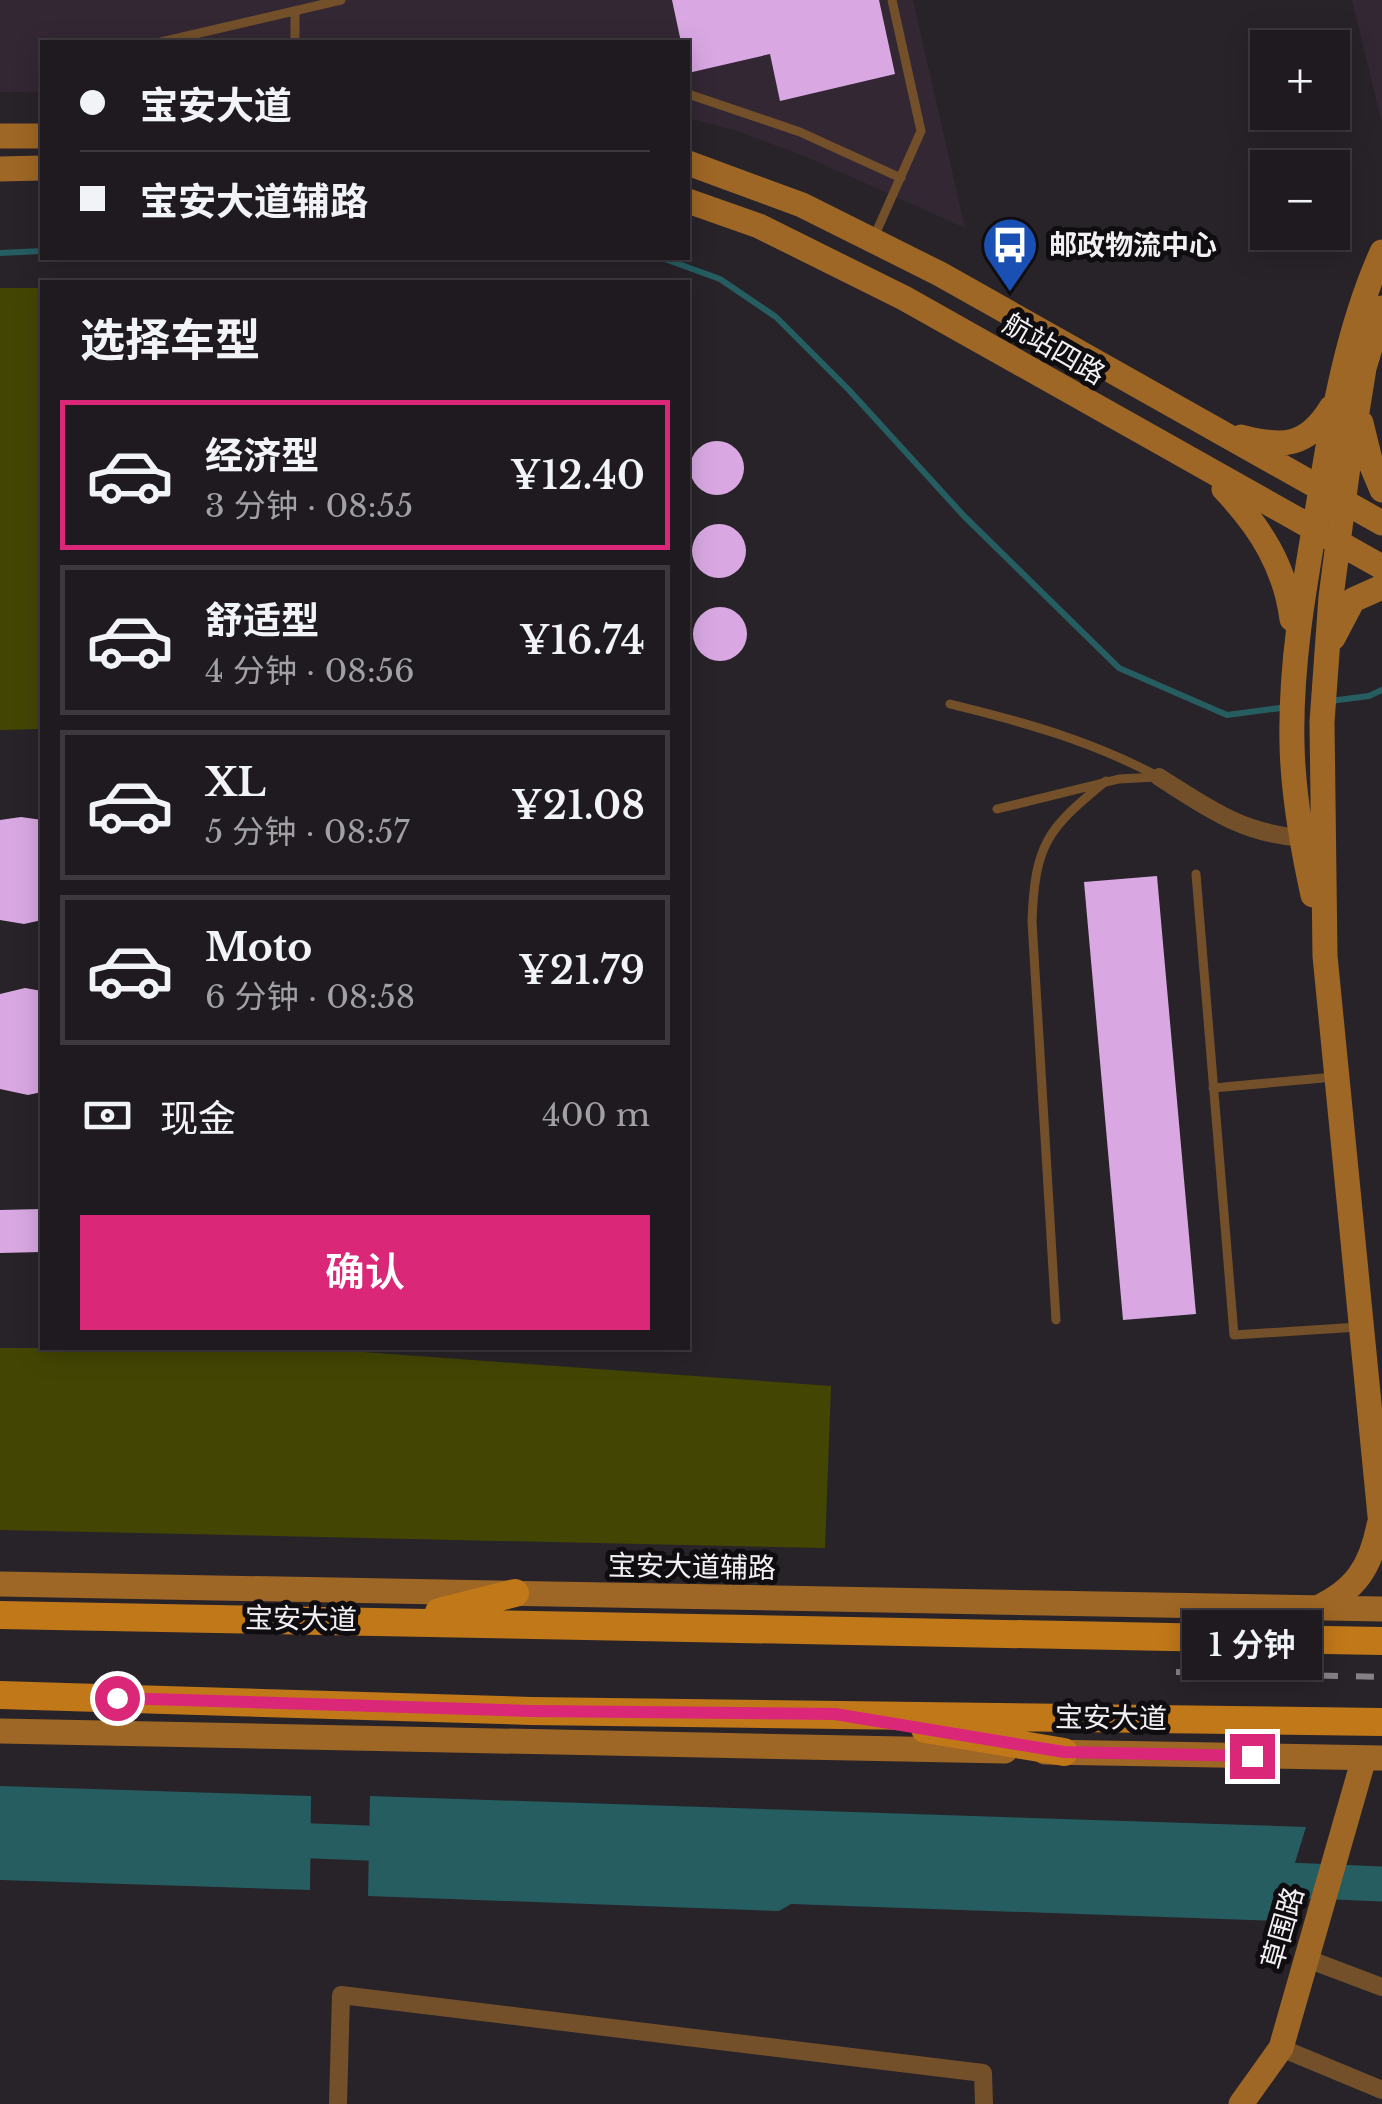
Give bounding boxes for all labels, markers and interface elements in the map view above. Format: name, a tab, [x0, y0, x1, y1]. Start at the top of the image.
map controls	[1250, 30, 1350, 250]
button: +	[1250, 30, 1350, 130]
text: 宝安大道	[140, 82, 292, 129]
button: −	[1250, 150, 1350, 250]
text: 宝安大道辅路	[140, 178, 368, 225]
bus stop icon: 邮政物流中心	[980, 215, 1040, 294]
place label: 邮政物流中心	[1049, 228, 1217, 263]
street label: 航站四路	[997, 306, 1111, 392]
text: 选择车型	[80, 312, 260, 368]
icon: car	[85, 430, 175, 520]
text: 经济型	[205, 432, 319, 479]
text: ¥12.40	[510, 452, 645, 499]
text: 3 分钟 · 08:55	[205, 486, 413, 526]
icon: car	[85, 595, 175, 685]
text: 舒适型	[205, 597, 319, 644]
text: ¥16.74	[519, 617, 645, 664]
text: 4 分钟 · 08:56	[205, 651, 415, 691]
text: XL	[205, 759, 266, 806]
icon: car	[85, 760, 175, 850]
text: ¥21.08	[511, 782, 645, 829]
text: 5 分钟 · 08:57	[205, 812, 409, 852]
text: Moto	[205, 924, 312, 971]
icon: car	[85, 925, 175, 1015]
text: ¥21.79	[518, 947, 645, 994]
text: 6 分钟 · 08:58	[205, 977, 415, 1017]
icon: cash	[80, 1088, 135, 1143]
text: 现金	[160, 1095, 236, 1142]
text: 400 m	[542, 1095, 650, 1135]
button: 确认	[80, 1215, 650, 1330]
street label: 宝安大道辅路	[608, 1548, 776, 1586]
street label: 宝安大道	[245, 1601, 357, 1637]
callout: 1 分钟	[1182, 1611, 1322, 1681]
text: 1 分钟	[1209, 1625, 1295, 1665]
route start	[95, 1676, 140, 1721]
street label: 宝安大道	[1055, 1700, 1167, 1736]
route end	[1230, 1734, 1275, 1779]
street label: 草围路	[1255, 1883, 1311, 1973]

